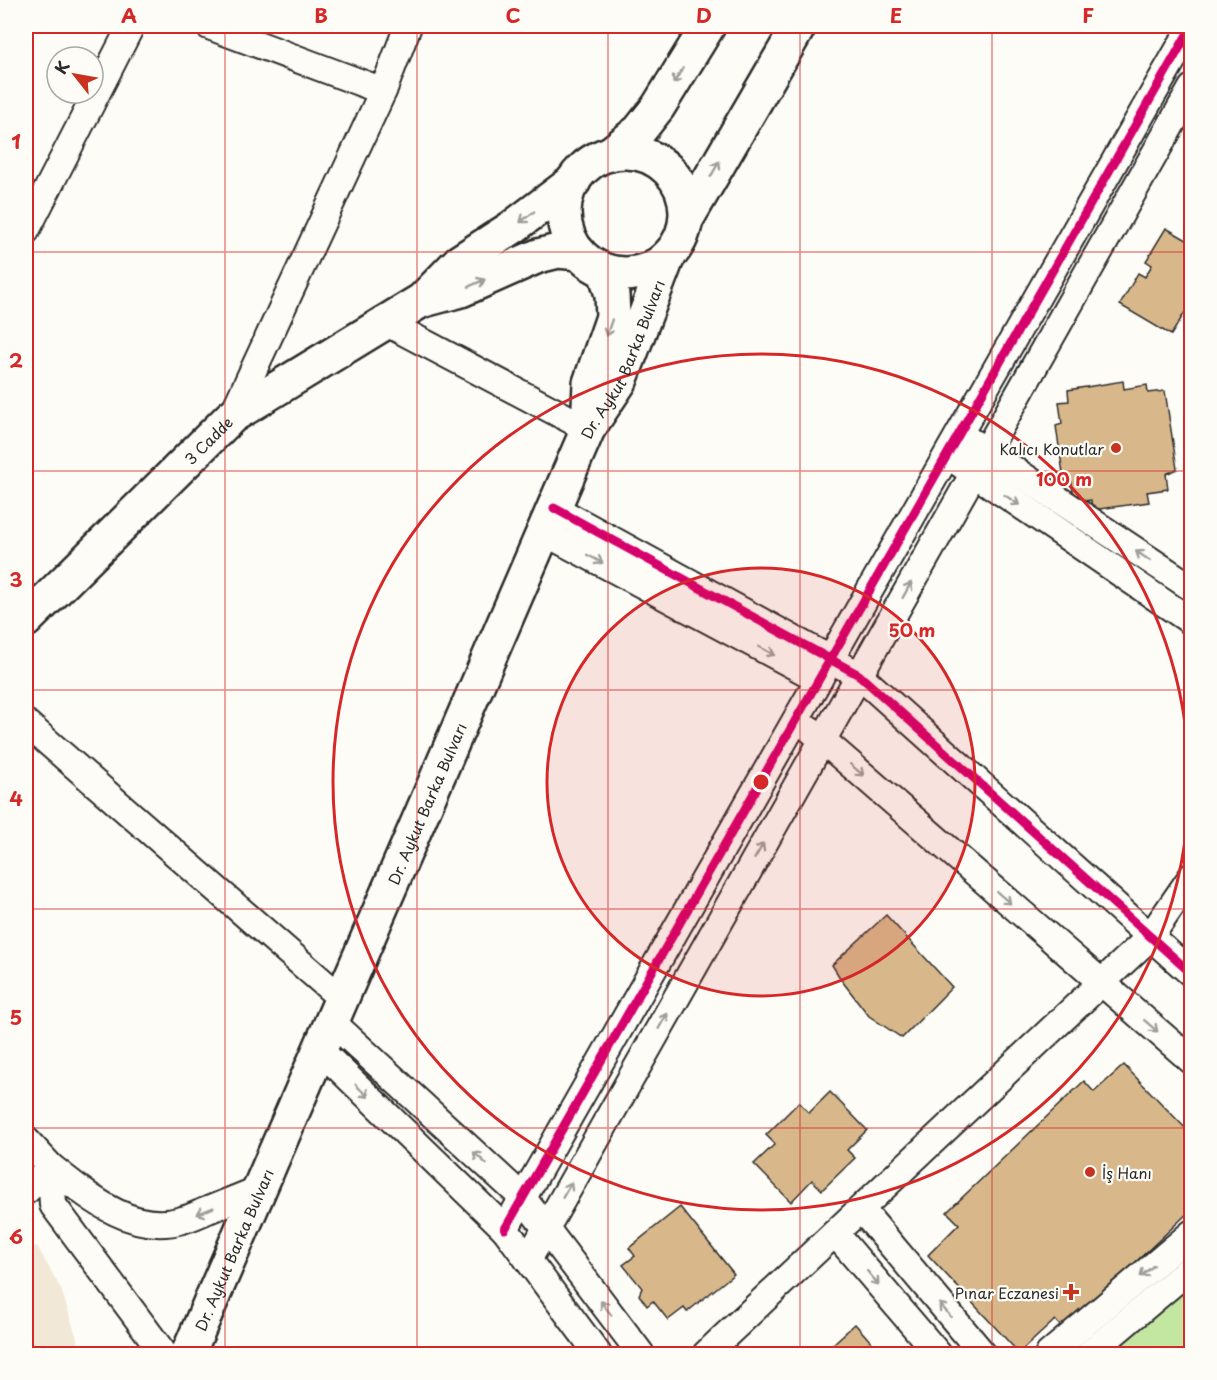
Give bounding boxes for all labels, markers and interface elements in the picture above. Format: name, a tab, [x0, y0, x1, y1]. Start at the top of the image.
text: A	[121, 0, 137, 30]
text: B	[314, 0, 328, 30]
text: C	[505, 0, 521, 30]
text: D	[696, 0, 712, 30]
text: E	[890, 0, 902, 30]
text: F	[1082, 0, 1094, 30]
north arrow	[45, 45, 105, 105]
text: K	[48, 55, 75, 78]
one-way arrow	[671, 67, 683, 84]
text: 1	[11, 126, 21, 156]
one-way arrow	[710, 161, 722, 178]
one-way arrow	[519, 210, 535, 223]
one-way arrow	[468, 276, 486, 288]
street label: Dr. Aykut Barka Bulvarı	[574, 276, 669, 442]
one-way arrow	[603, 318, 614, 337]
text: 2	[9, 345, 23, 375]
street label: 3 Cadde	[178, 410, 237, 469]
place label: Kalıcı Konutlar	[1000, 437, 1104, 460]
marker: Kalıcı Konutlar	[1109, 441, 1123, 455]
text: 100 m	[1036, 465, 1092, 492]
one-way arrow	[1004, 493, 1021, 506]
one-way arrow	[1135, 549, 1152, 561]
one-way arrow	[586, 554, 604, 566]
text: 3	[9, 564, 23, 594]
one-way arrow	[901, 582, 913, 599]
text: 50 m	[889, 616, 935, 643]
one-way arrow	[758, 646, 776, 657]
street label: Dr. Aykut Barka Bulvarı	[381, 719, 471, 888]
one-way arrow	[849, 763, 864, 777]
centre of rings	[751, 772, 771, 792]
text: 4	[9, 783, 23, 813]
one-way arrow	[754, 843, 766, 860]
one-way arrow	[996, 891, 1011, 905]
text: 5	[10, 1002, 22, 1032]
one-way arrow	[658, 1013, 670, 1030]
one-way arrow	[1143, 1019, 1158, 1033]
one-way arrow	[355, 1083, 370, 1098]
one-way arrow	[472, 1151, 487, 1166]
place label: İş Hanı	[1102, 1161, 1152, 1184]
street label: Dr. Aykut Barka Bulvarı	[188, 1165, 278, 1334]
marker: İş Hanı	[1083, 1165, 1097, 1179]
one-way arrow	[562, 1182, 573, 1200]
one-way arrow	[197, 1206, 215, 1217]
text: 6	[9, 1221, 23, 1251]
one-way arrow	[1140, 1264, 1155, 1278]
one-way arrow	[866, 1270, 879, 1286]
place label: Pınar Eczanesi	[955, 1281, 1059, 1304]
marker: Pınar Eczanesi	[1064, 1285, 1078, 1299]
one-way arrow	[600, 1300, 612, 1316]
one-way arrow	[939, 1302, 952, 1318]

